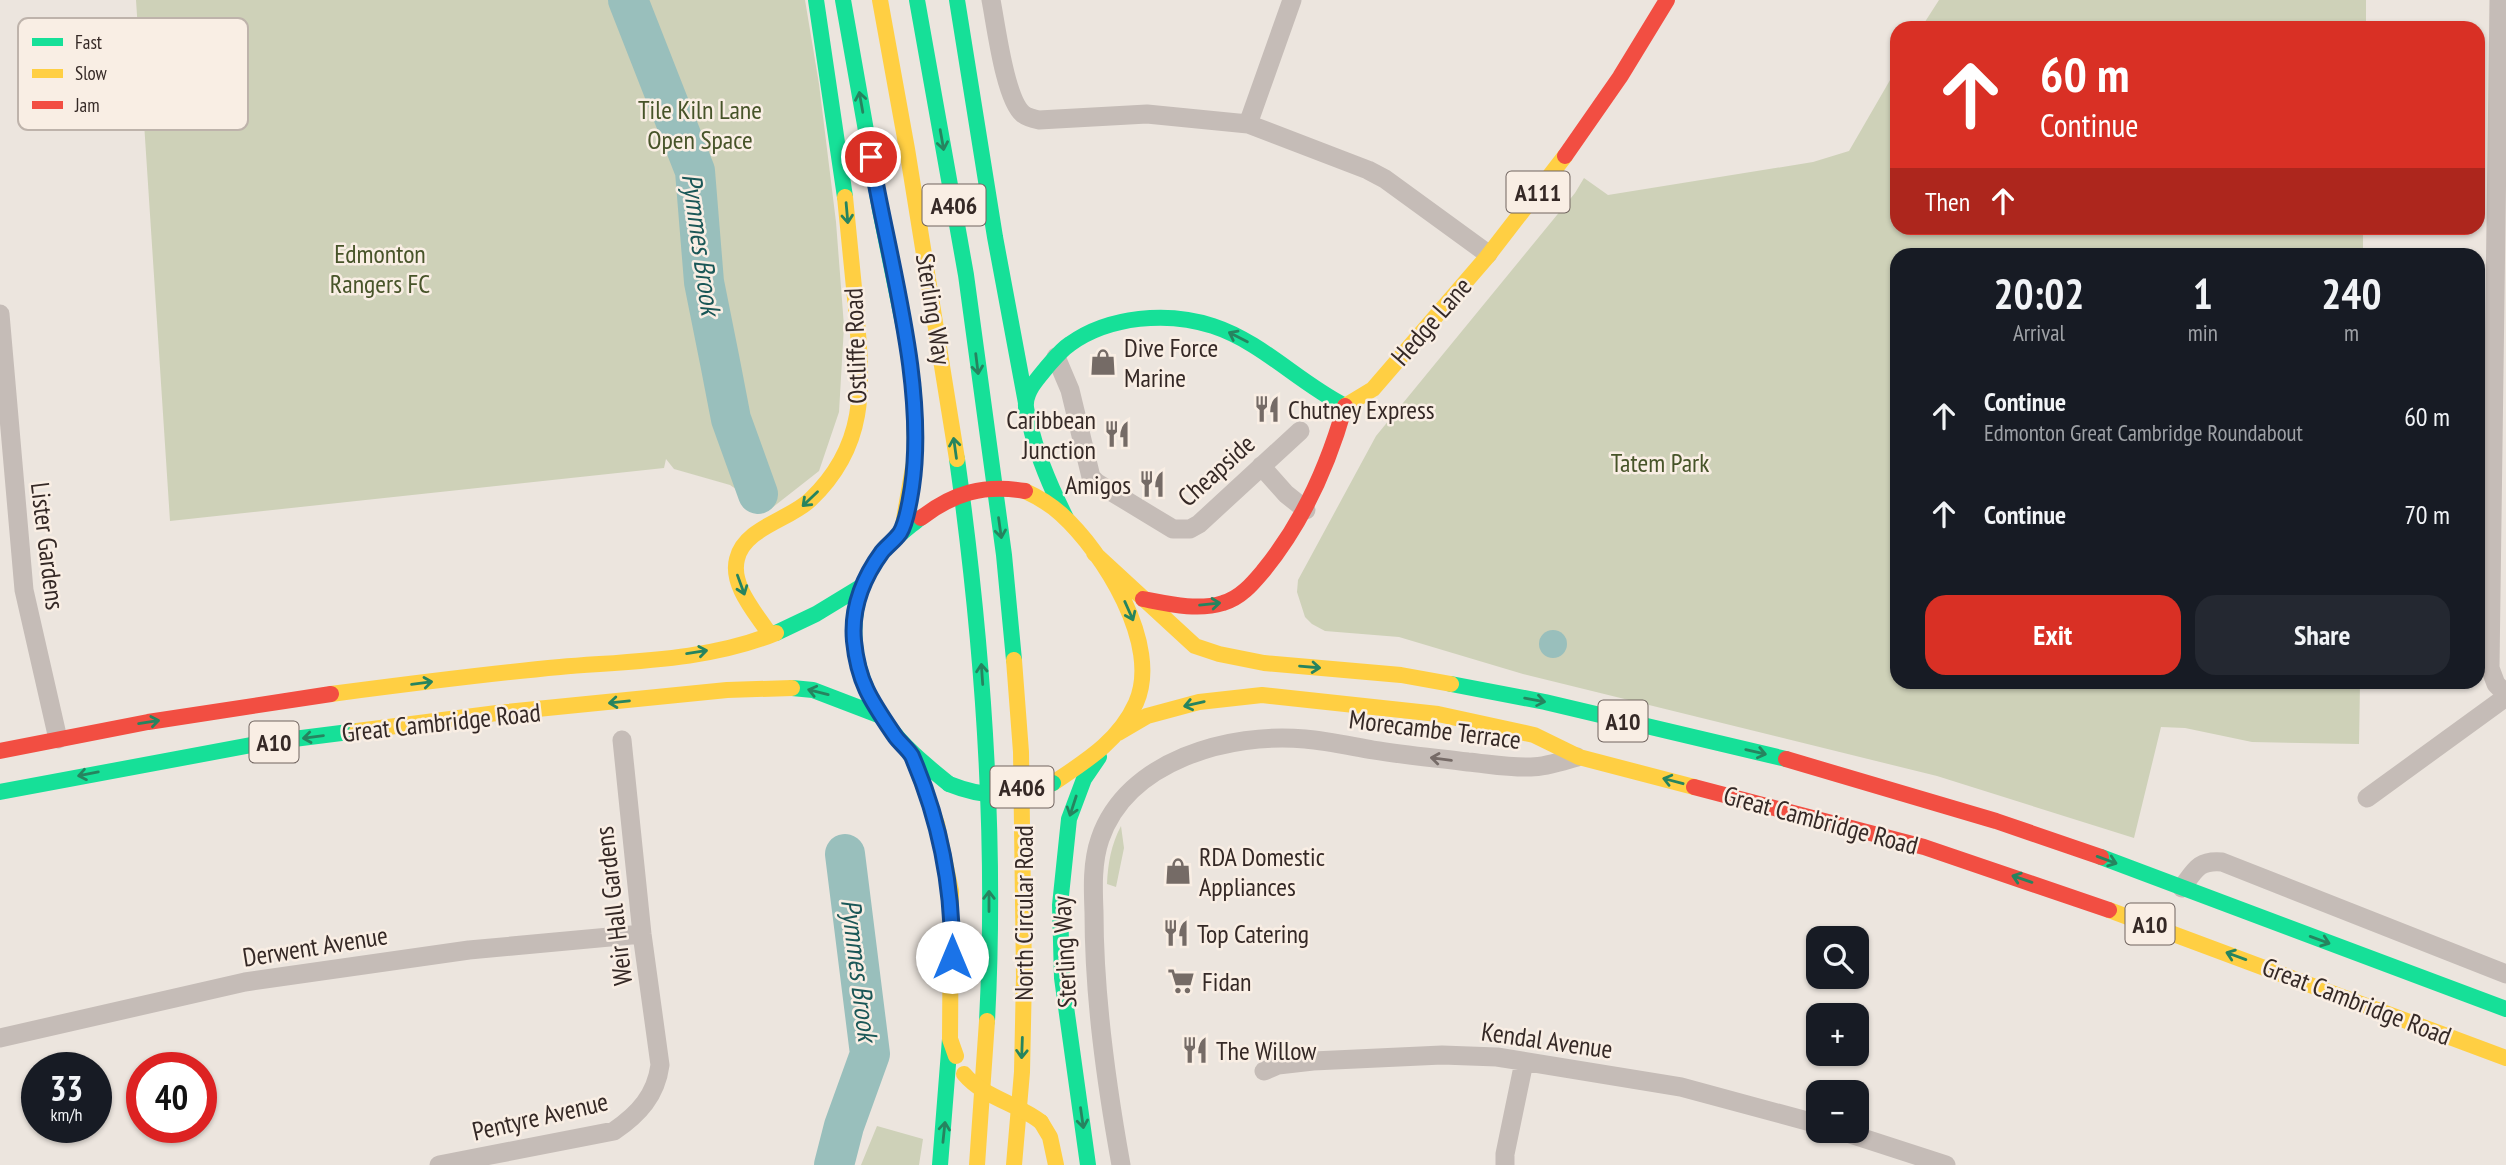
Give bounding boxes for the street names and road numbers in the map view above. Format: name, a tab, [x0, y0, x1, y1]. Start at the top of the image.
road number: A111	[1506, 172, 1570, 212]
road number: A406	[922, 184, 986, 226]
street label: Sterling Way	[909, 251, 959, 367]
street label: Hedge Lane	[1384, 270, 1478, 372]
street label: Ostliffe Road	[836, 288, 874, 404]
street label: Cheapside	[1171, 427, 1261, 513]
street label: Lister Gardens	[24, 480, 72, 612]
street label: Great Cambridge Road	[340, 695, 542, 749]
road number: A10	[1598, 700, 1648, 742]
street label: Morecambe Terrace	[1347, 702, 1523, 756]
road number: A10	[250, 722, 298, 762]
road number: A406	[990, 766, 1054, 808]
street label: Great Cambridge Road	[1720, 778, 1922, 862]
street label: Weir Hall Gardens	[587, 825, 639, 987]
street label: North Circular Road	[1007, 825, 1040, 1001]
street label: Sterling Way	[1045, 895, 1083, 1009]
road number: A10	[2126, 904, 2174, 944]
street label: Derwent Avenue	[240, 918, 390, 974]
street label: Great Cambridge Road	[2258, 950, 2456, 1052]
street label: Kendal Avenue	[1479, 1014, 1615, 1066]
street label: Pentyre Avenue	[469, 1084, 611, 1148]

